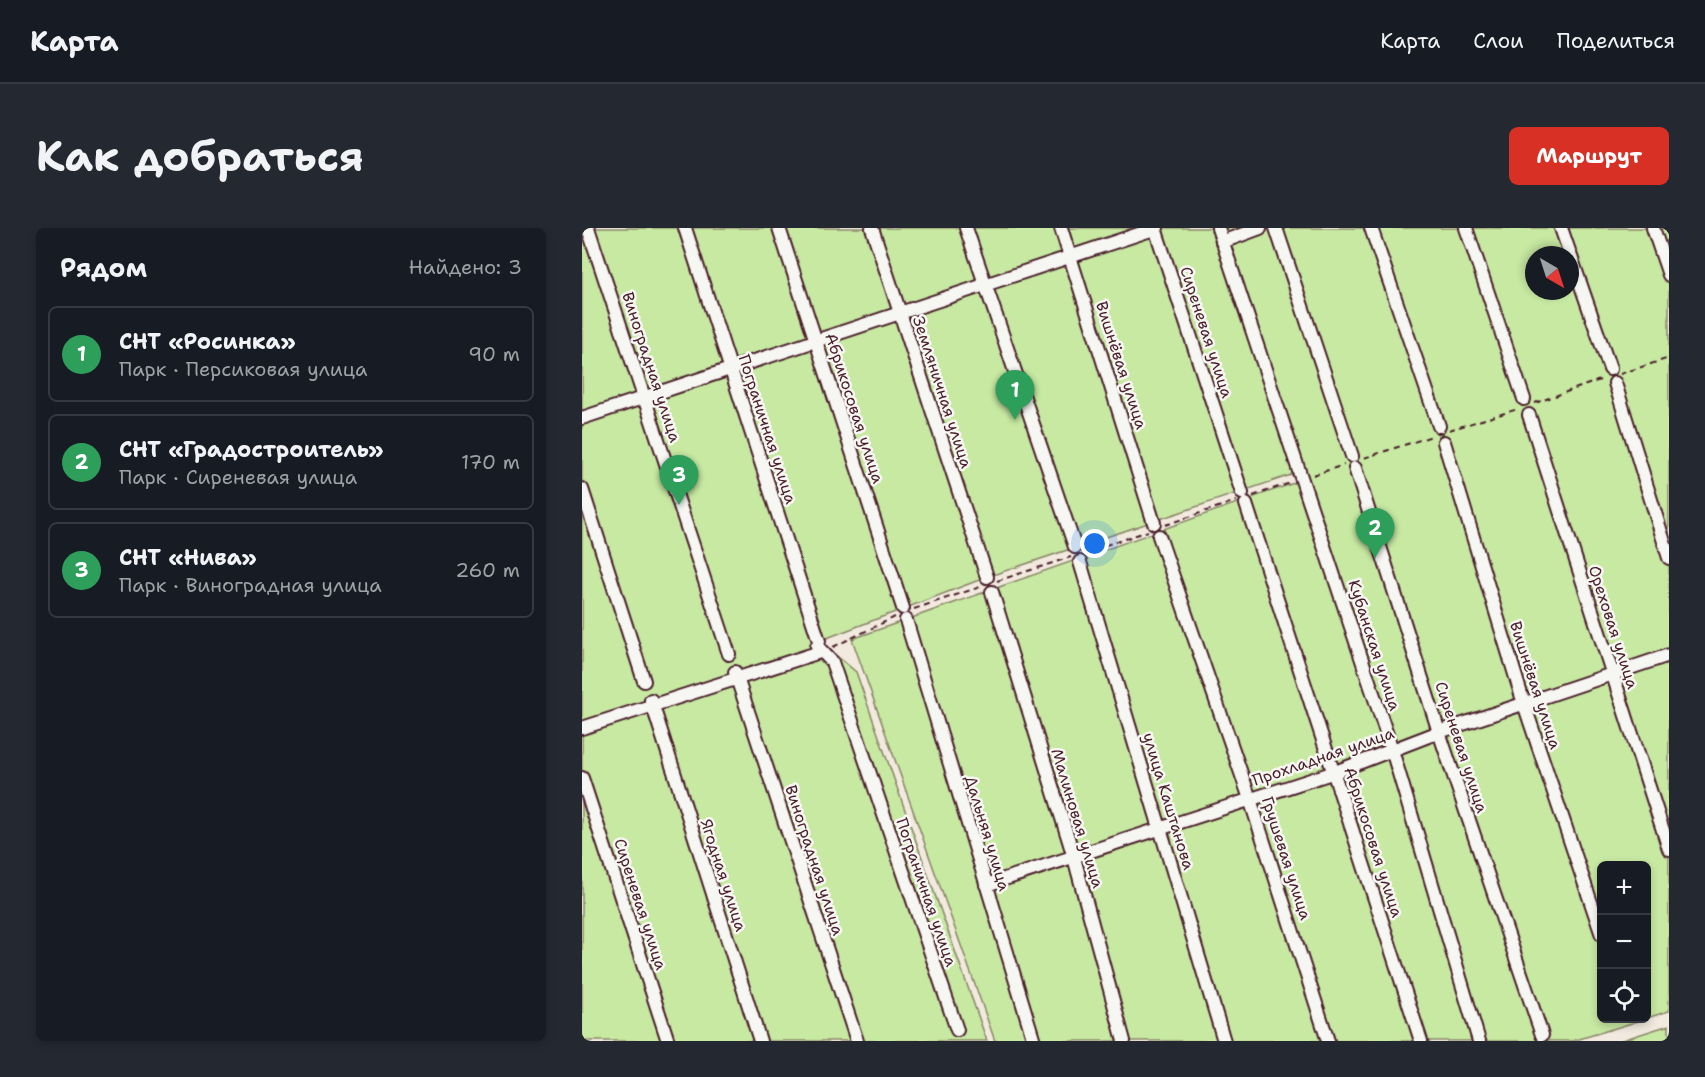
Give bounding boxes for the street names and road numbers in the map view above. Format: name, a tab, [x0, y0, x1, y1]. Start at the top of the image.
street label: Сиреневая улица	[1175, 264, 1238, 401]
street label: Виноградная улица	[617, 289, 686, 445]
street label: Вишнёвая улица	[1091, 299, 1152, 432]
street label: Земляничная улица	[908, 314, 977, 471]
street label: Абрикосовая улица	[820, 330, 889, 486]
street label: Пограничная улица	[733, 352, 802, 507]
street label: Ореховая улица	[1584, 563, 1643, 691]
street label: Кубанская улица	[1343, 577, 1406, 713]
street label: Вишнёвая улица	[1505, 619, 1566, 752]
street label: Сиреневая улица	[1430, 679, 1493, 816]
street label: Прохладная улица	[1249, 722, 1397, 791]
street label: улица Каштанова	[1138, 730, 1199, 872]
street label: Малиновая улица	[1046, 746, 1109, 891]
street label: Абрикосовая улица	[1339, 764, 1408, 920]
street label: Дальняя улица	[960, 773, 1015, 893]
street label: Виноградная улица	[780, 782, 849, 938]
street label: Грушевая улица	[1257, 794, 1316, 923]
street label: Пограничная улица	[891, 815, 962, 969]
street label: Ягодная улица	[695, 816, 752, 934]
street label: Сиреневая улица	[609, 836, 672, 973]

